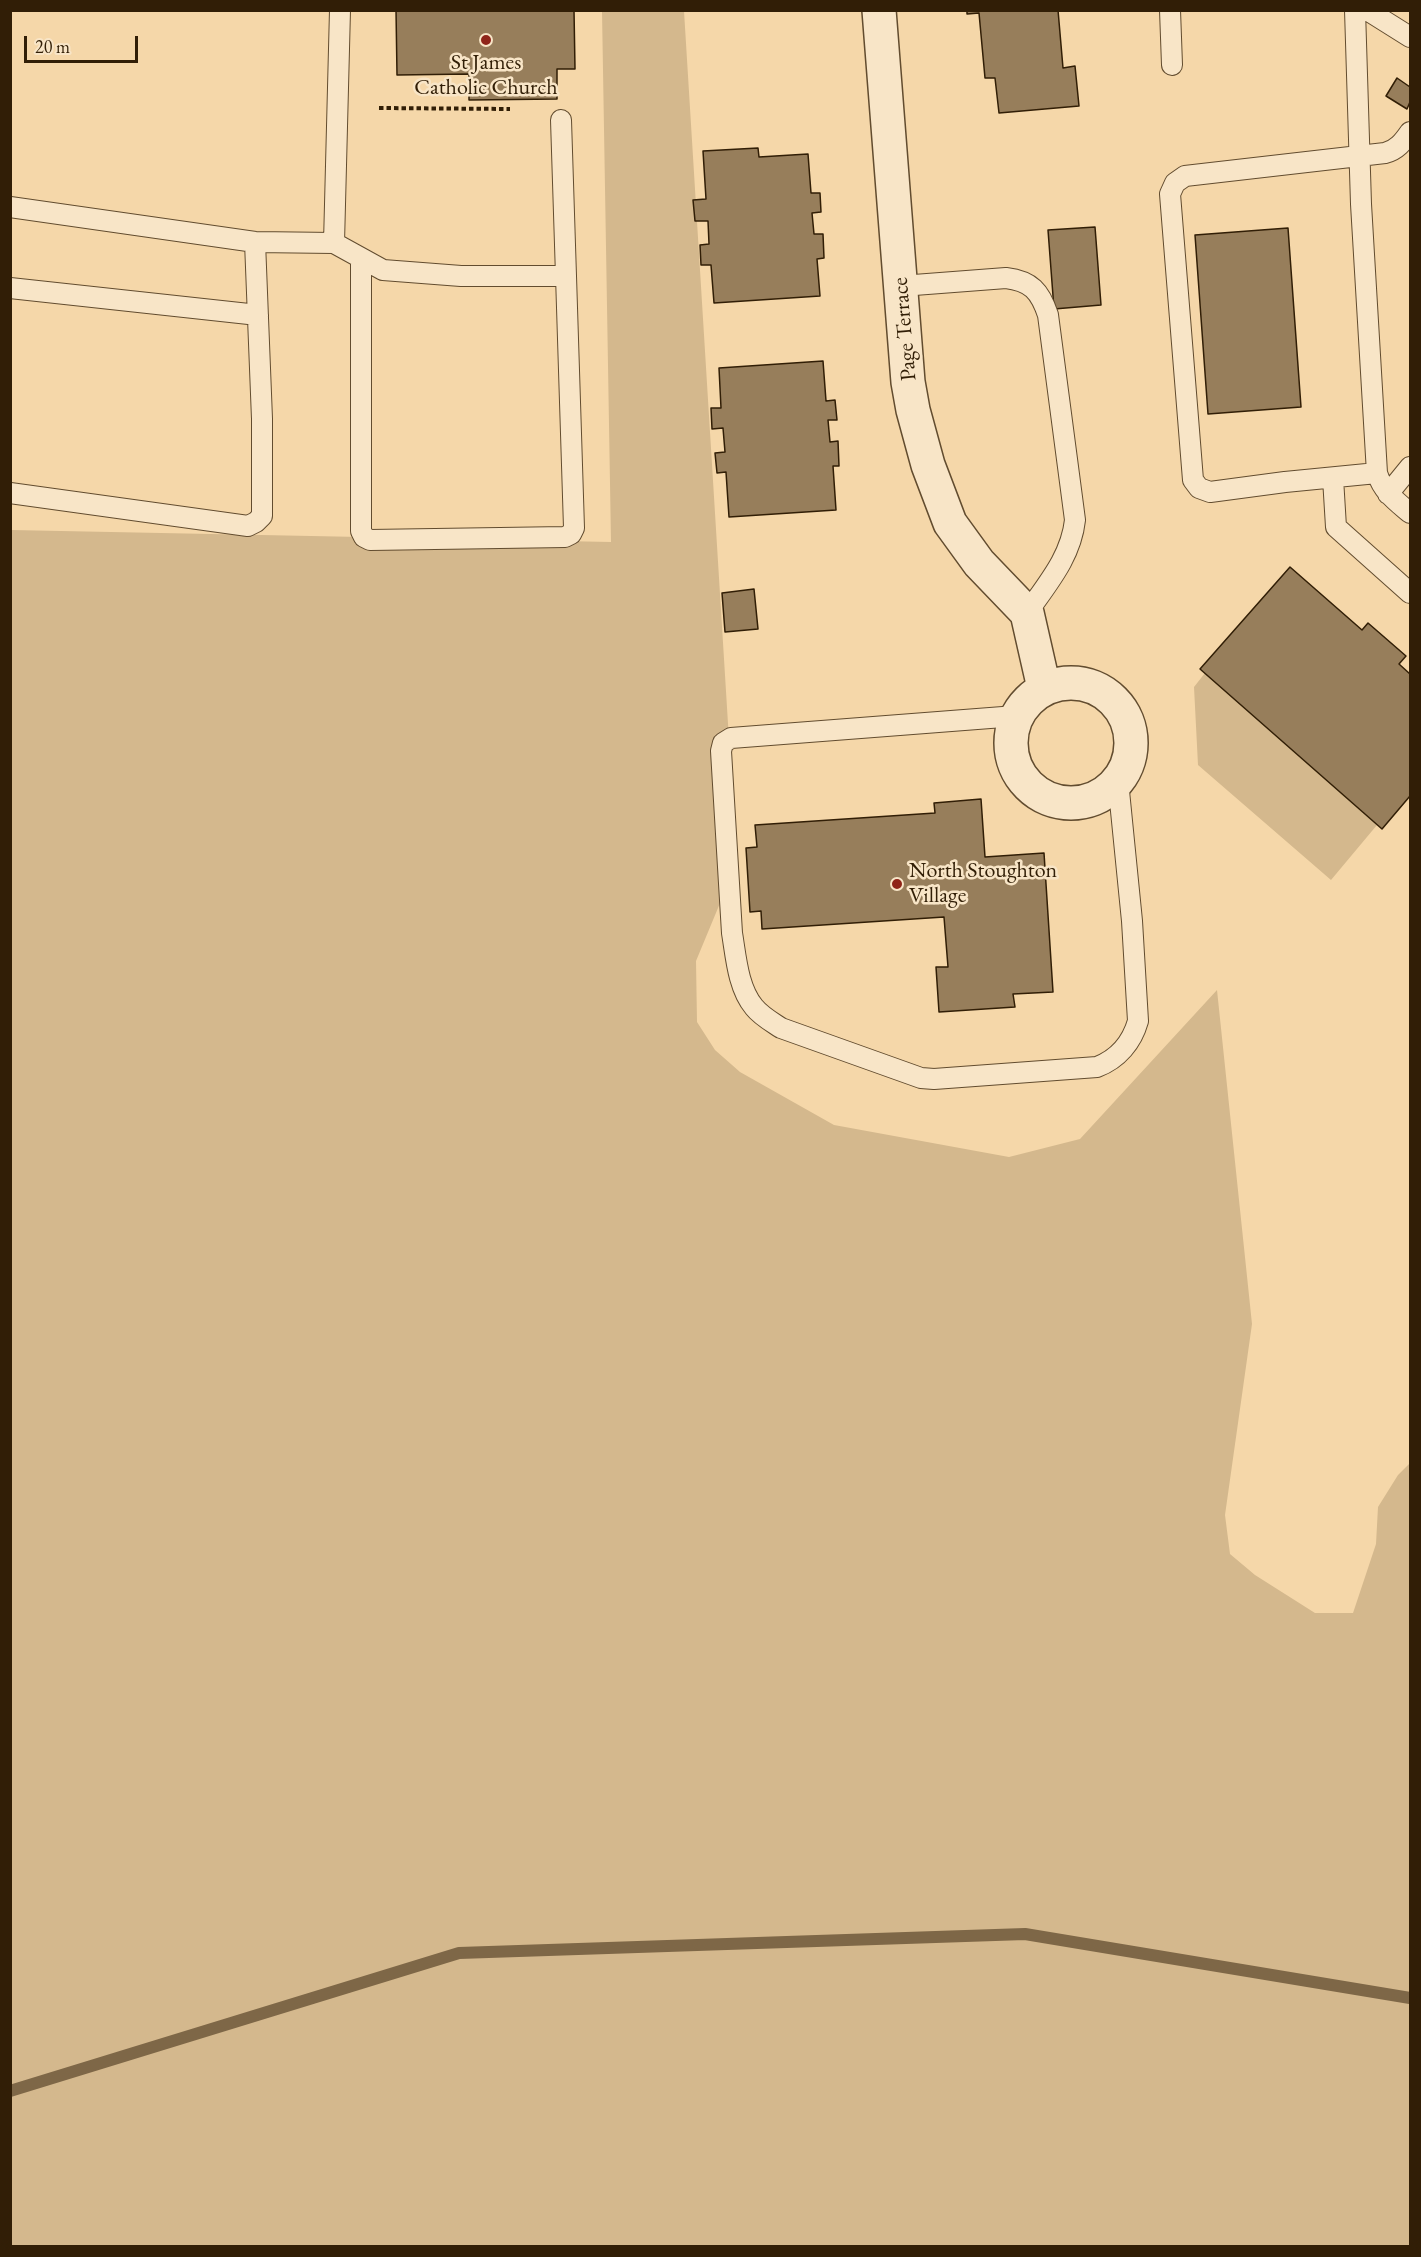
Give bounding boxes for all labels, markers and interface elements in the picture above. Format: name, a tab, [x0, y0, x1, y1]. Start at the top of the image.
scale bar	[27, 24, 141, 62]
marker: St James Catholic Church	[479, 33, 493, 47]
text: 20 m	[35, 35, 70, 58]
place label: St James Catholic Church	[414, 50, 558, 101]
street label: Page Terrace	[887, 276, 923, 382]
place label: North Stoughton Village	[909, 858, 1057, 909]
marker: North Stoughton Village	[890, 877, 904, 891]

